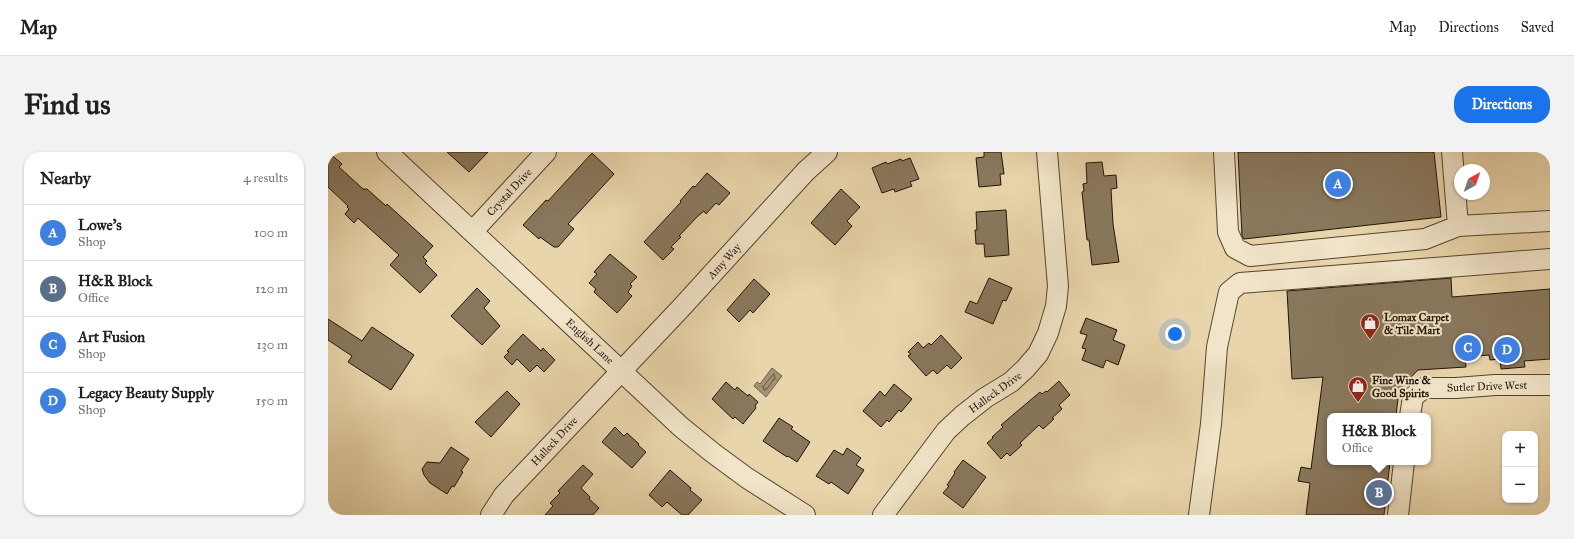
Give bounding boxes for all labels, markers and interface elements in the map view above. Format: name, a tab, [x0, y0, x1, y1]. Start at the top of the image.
text: Map	[20, 16, 57, 39]
text: Map	[1389, 19, 1416, 36]
text: Directions	[1438, 19, 1499, 36]
text: Saved	[1521, 19, 1554, 36]
button: Directions	[1454, 86, 1550, 123]
text: Find us	[24, 87, 110, 122]
north arrow	[1454, 164, 1490, 200]
street label: Crystal Drive	[484, 166, 535, 219]
text: Nearby	[40, 168, 91, 189]
pin: A	[1325, 169, 1351, 199]
text: 4 results	[243, 170, 288, 186]
text: Lowe's	[78, 216, 122, 234]
text: A	[49, 225, 57, 241]
text: 100 m	[254, 225, 288, 241]
text: Shop	[78, 234, 106, 250]
street label: Amy Way	[704, 240, 744, 283]
text: H&R Block	[78, 272, 152, 290]
text: B	[49, 281, 57, 297]
text: 120 m	[255, 281, 288, 297]
text: Office	[78, 290, 109, 306]
place label: Lomax Carpet & Tile Mart	[1384, 311, 1449, 337]
shop icon: Lomax Carpet & Tile Mart	[1359, 312, 1381, 340]
street label: English Lane	[563, 316, 617, 367]
your location	[1165, 324, 1185, 344]
text: Art Fusion	[78, 328, 145, 346]
pin: C	[1455, 333, 1481, 363]
pin: D	[1494, 335, 1520, 365]
text: C	[49, 337, 57, 353]
text: 130 m	[256, 337, 288, 353]
text: Shop	[78, 346, 106, 362]
street label: Halleck Drive	[966, 369, 1025, 416]
place label: Fine Wine & Good Spirits	[1372, 374, 1431, 401]
shop icon: Fine Wine & Good Spirits	[1347, 375, 1369, 403]
street label: Sutler Drive West	[1447, 379, 1528, 394]
text: Legacy Beauty Supply	[78, 384, 214, 402]
text: D	[48, 393, 58, 409]
text: 150 m	[256, 393, 288, 409]
text: Shop	[78, 402, 106, 418]
popup	[1327, 413, 1431, 465]
street label: Halleck Drive	[528, 414, 581, 469]
text: H&R Block	[1342, 422, 1416, 440]
map controls	[1502, 431, 1538, 503]
button: +	[1502, 431, 1538, 467]
text: Office	[1342, 440, 1373, 456]
button: −	[1502, 467, 1538, 503]
pin: B	[1366, 478, 1392, 508]

